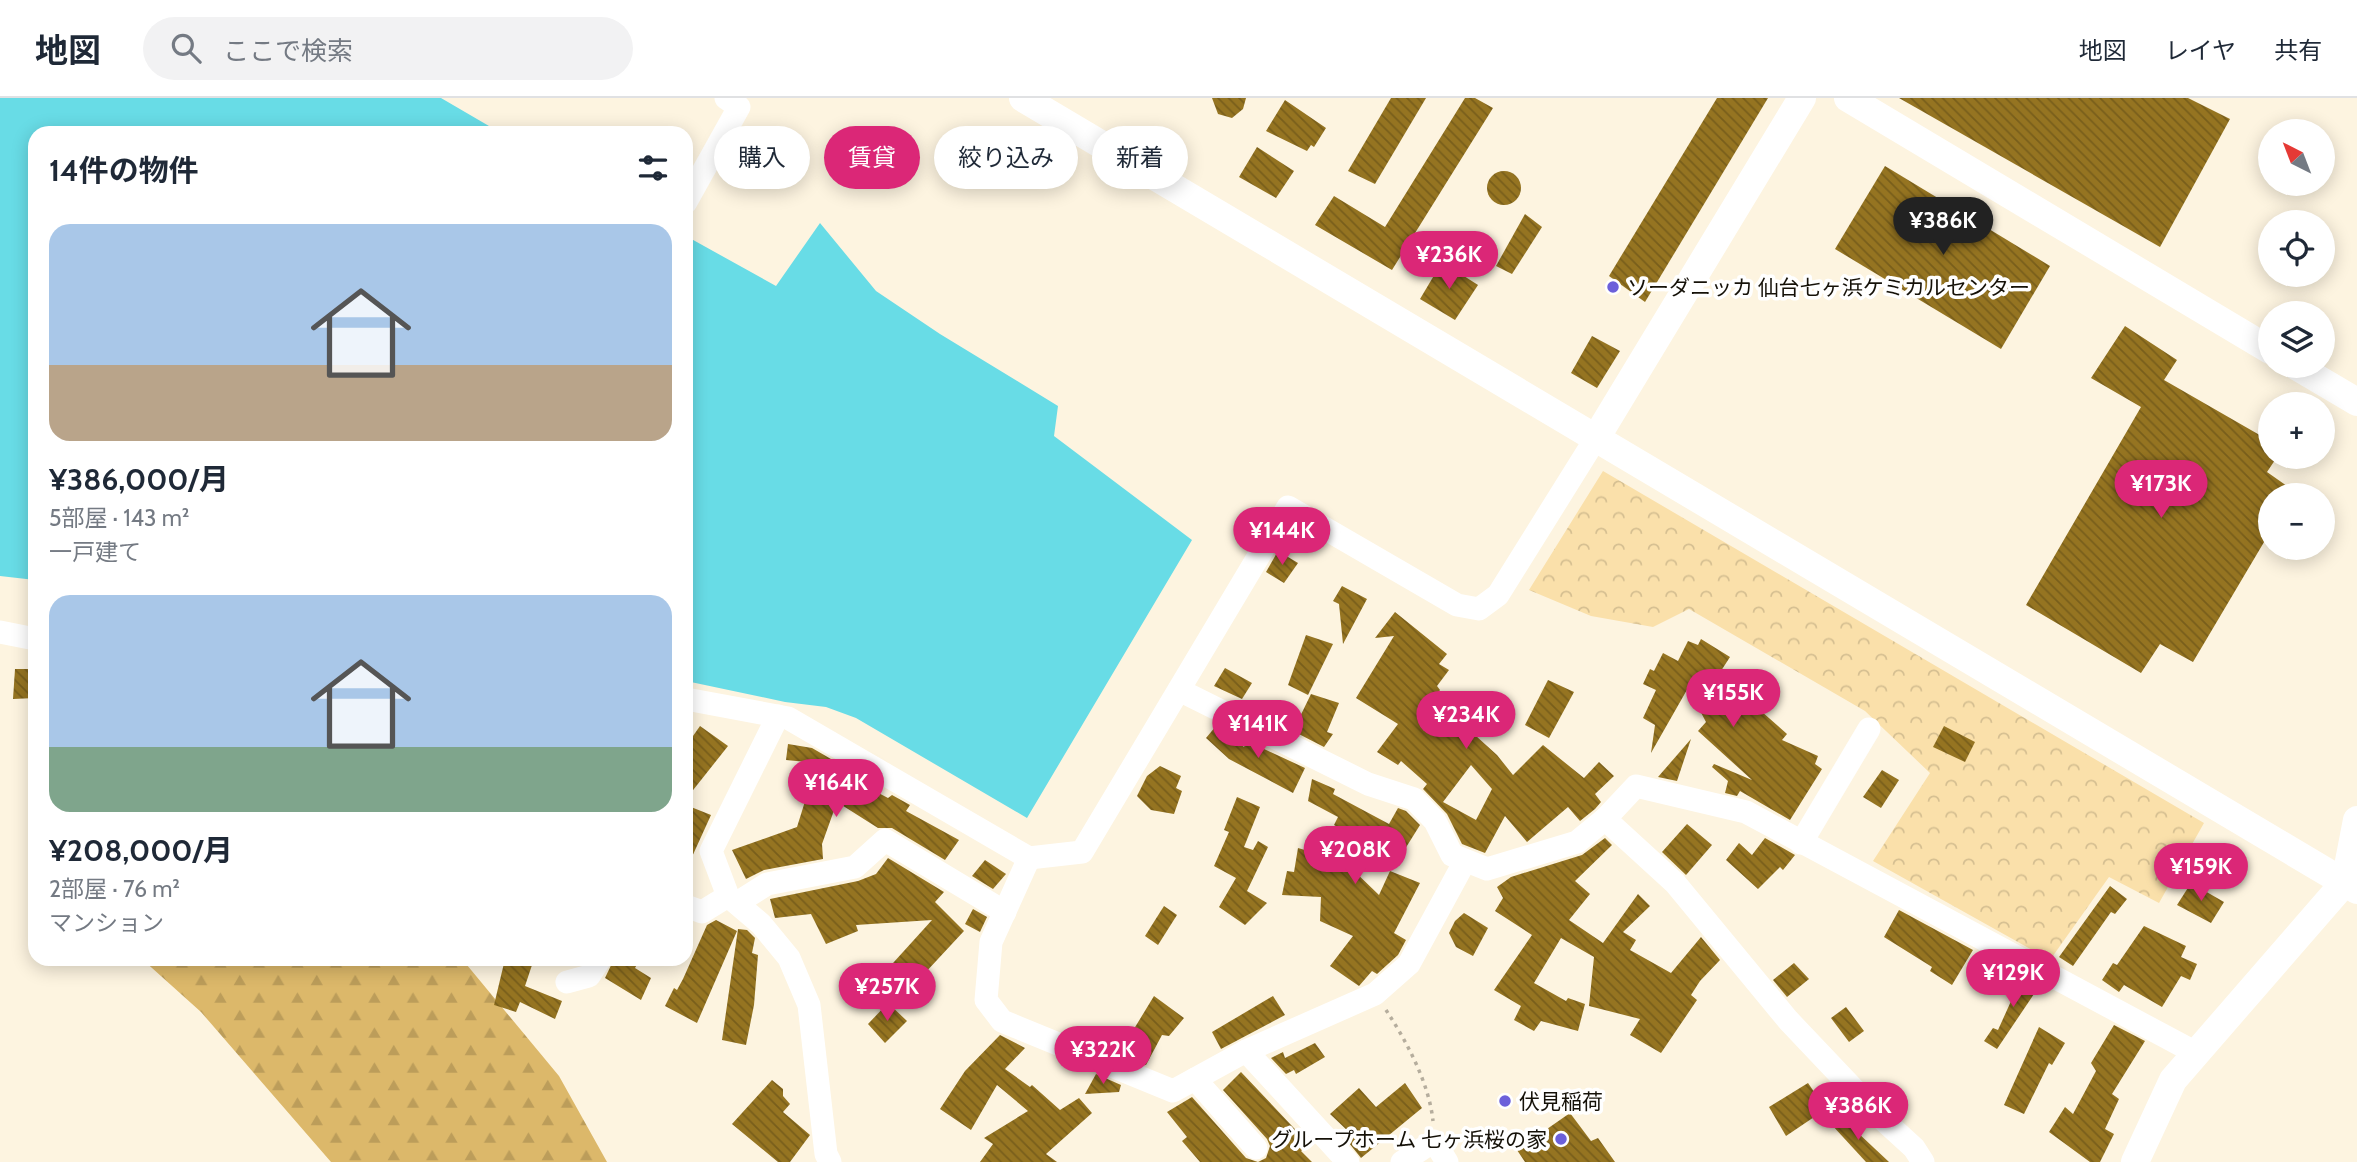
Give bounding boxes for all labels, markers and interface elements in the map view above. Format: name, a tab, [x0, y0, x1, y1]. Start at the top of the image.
search box	[143, 17, 633, 80]
icon: search	[167, 29, 205, 67]
text: 地図	[35, 30, 101, 70]
text: ここで検索	[223, 35, 353, 67]
text: 地図	[2079, 36, 2127, 65]
text: レイヤ	[2165, 36, 2236, 65]
text: 共有	[2274, 36, 2322, 65]
north arrow	[2258, 119, 2334, 196]
map controls	[2258, 119, 2335, 560]
chip: 購入	[714, 126, 810, 189]
chip: 賃貸	[824, 126, 920, 189]
chip: 絞り込み	[934, 126, 1078, 189]
chip: 新着	[1092, 126, 1188, 189]
icon: filters	[634, 149, 672, 187]
text: 14件の物件	[49, 152, 199, 189]
pin: ¥386K	[1894, 198, 1992, 257]
text: ¥386K	[1909, 206, 1977, 234]
button: locate	[2258, 210, 2335, 287]
pin: ¥236K	[1400, 232, 1498, 291]
text: ¥236K	[1416, 240, 1482, 268]
icon: home	[298, 270, 424, 396]
place label: ソーダニッカ 仙台七ヶ浜ケミカルセンター	[1627, 275, 2030, 300]
marker: ソーダニッカ 仙台七ヶ浜ケミカルセンター	[1605, 279, 1621, 295]
button: layers	[2258, 301, 2335, 378]
button: +	[2258, 392, 2335, 469]
pin: ¥173K	[2112, 460, 2210, 520]
text: ¥386,000/月	[49, 461, 229, 498]
text: ¥173K	[2131, 469, 2191, 497]
button: −	[2258, 483, 2335, 560]
text: 5部屋 · 143 m²	[49, 504, 189, 532]
pin: ¥144K	[1233, 508, 1331, 567]
text: ¥144K	[1249, 516, 1315, 544]
text: 一戸建て	[49, 538, 141, 566]
icon: home	[298, 641, 424, 767]
pin: ¥155K	[1684, 670, 1782, 729]
text: ¥155K	[1702, 678, 1764, 706]
pin: ¥234K	[1417, 692, 1515, 751]
pin: ¥141K	[1209, 700, 1307, 760]
text: ¥234K	[1432, 700, 1500, 728]
text: ¥141K	[1228, 709, 1288, 737]
pin: ¥164K	[787, 760, 885, 819]
text: ¥164K	[804, 768, 868, 796]
pin: ¥208K	[1306, 826, 1404, 886]
text: ¥208,000/月	[49, 832, 233, 869]
text: ¥208K	[1320, 835, 1390, 863]
pin: ¥159K	[2152, 844, 2250, 903]
text: ¥159K	[2170, 852, 2232, 880]
text: 2部屋 · 76 m²	[49, 875, 180, 903]
text: マンション	[49, 909, 164, 937]
pin: ¥129K	[1964, 950, 2062, 1009]
text: ¥129K	[1982, 958, 2044, 986]
pin: ¥257K	[838, 964, 936, 1023]
text: ¥257K	[855, 972, 919, 1000]
pin: ¥322K	[1054, 1026, 1152, 1086]
text: ¥322K	[1070, 1035, 1136, 1063]
pin: ¥386K	[1809, 1082, 1907, 1142]
place label: 伏見稲荷	[1519, 1089, 1603, 1114]
text: ¥386K	[1824, 1091, 1892, 1119]
marker: 伏見稲荷	[1497, 1093, 1513, 1109]
place label: グループホーム 七ヶ浜桜の家	[1271, 1127, 1547, 1152]
marker: グループホーム 七ヶ浜桜の家	[1553, 1131, 1569, 1147]

